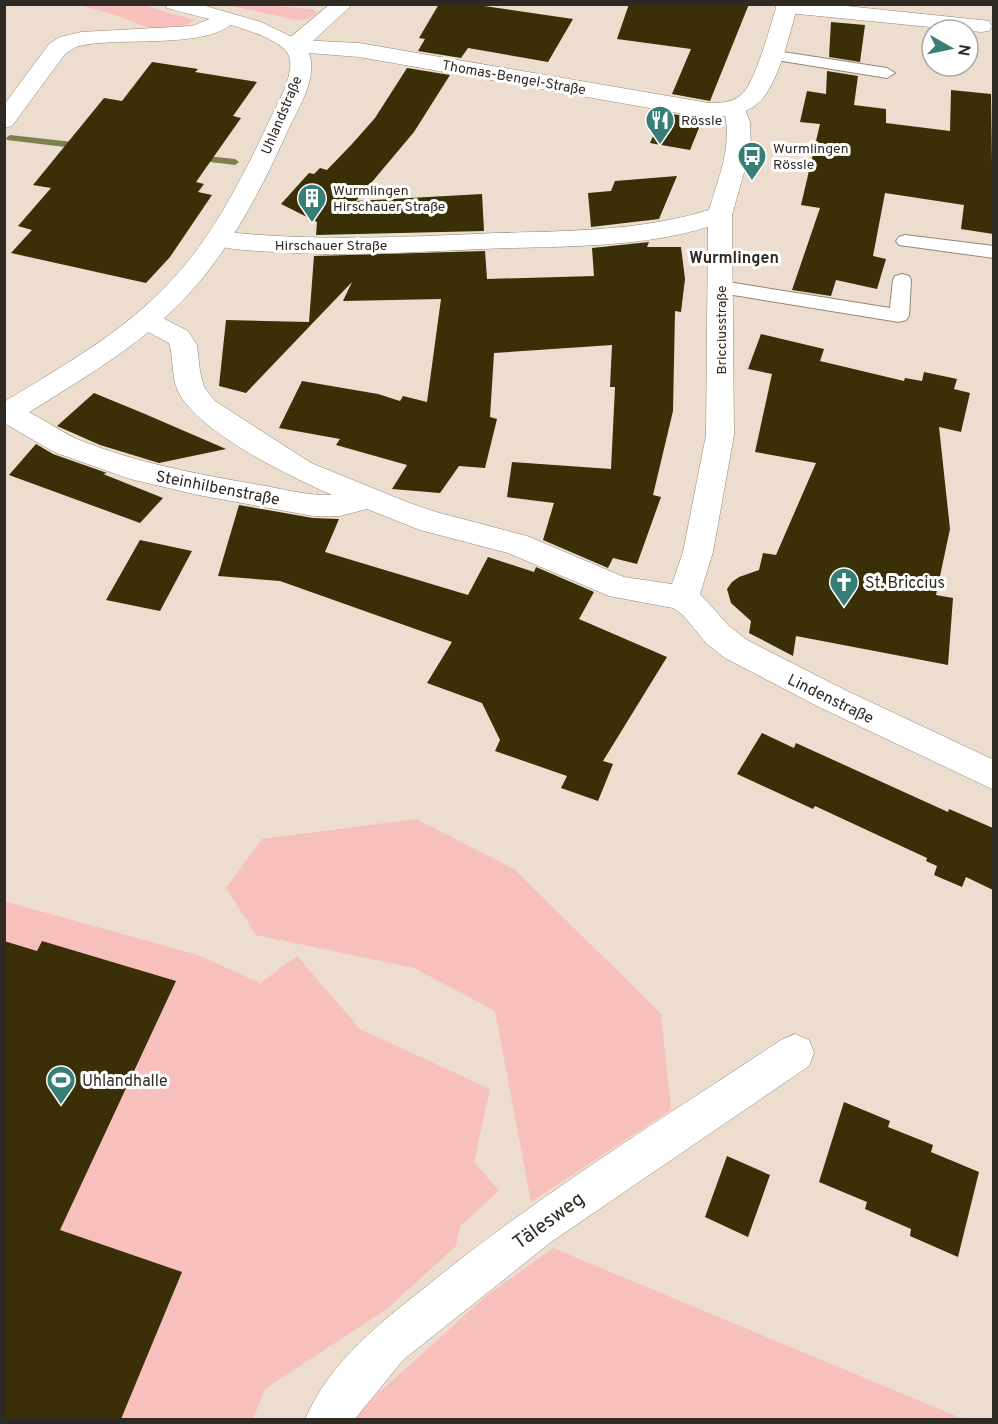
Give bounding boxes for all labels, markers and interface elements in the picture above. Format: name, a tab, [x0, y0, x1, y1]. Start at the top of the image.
north arrow	[920, 18, 980, 78]
text: N	[952, 43, 974, 57]
street label: Thomas-Bengel-Straße	[441, 57, 587, 99]
street label: Uhlandstraße	[258, 74, 307, 157]
restaurant icon: Rössle	[644, 104, 676, 146]
place label: Rössle	[681, 113, 722, 130]
bus stop icon: Wurmlingen Rössle	[736, 140, 768, 182]
place label: Wurmlingen Rössle	[773, 141, 849, 174]
building icon: Wurmlingen Hirschauer Straße	[296, 182, 328, 224]
place label: Wurmlingen Hirschauer Straße	[333, 183, 445, 216]
street label: Hirschauer Straße	[275, 238, 387, 255]
district label: Wurmlingen	[689, 249, 779, 269]
street label: Bricciusstraße	[714, 285, 731, 375]
street label: Steinhilbenstraße	[154, 467, 281, 511]
church icon: St. Briccius	[828, 566, 860, 608]
place label: St. Briccius	[865, 574, 945, 594]
street label: Lindenstraße	[784, 670, 877, 729]
sports icon: Uhlandhalle	[45, 1064, 77, 1106]
place label: Uhlandhalle	[82, 1072, 168, 1092]
street label: Tälesweg	[508, 1187, 590, 1256]

